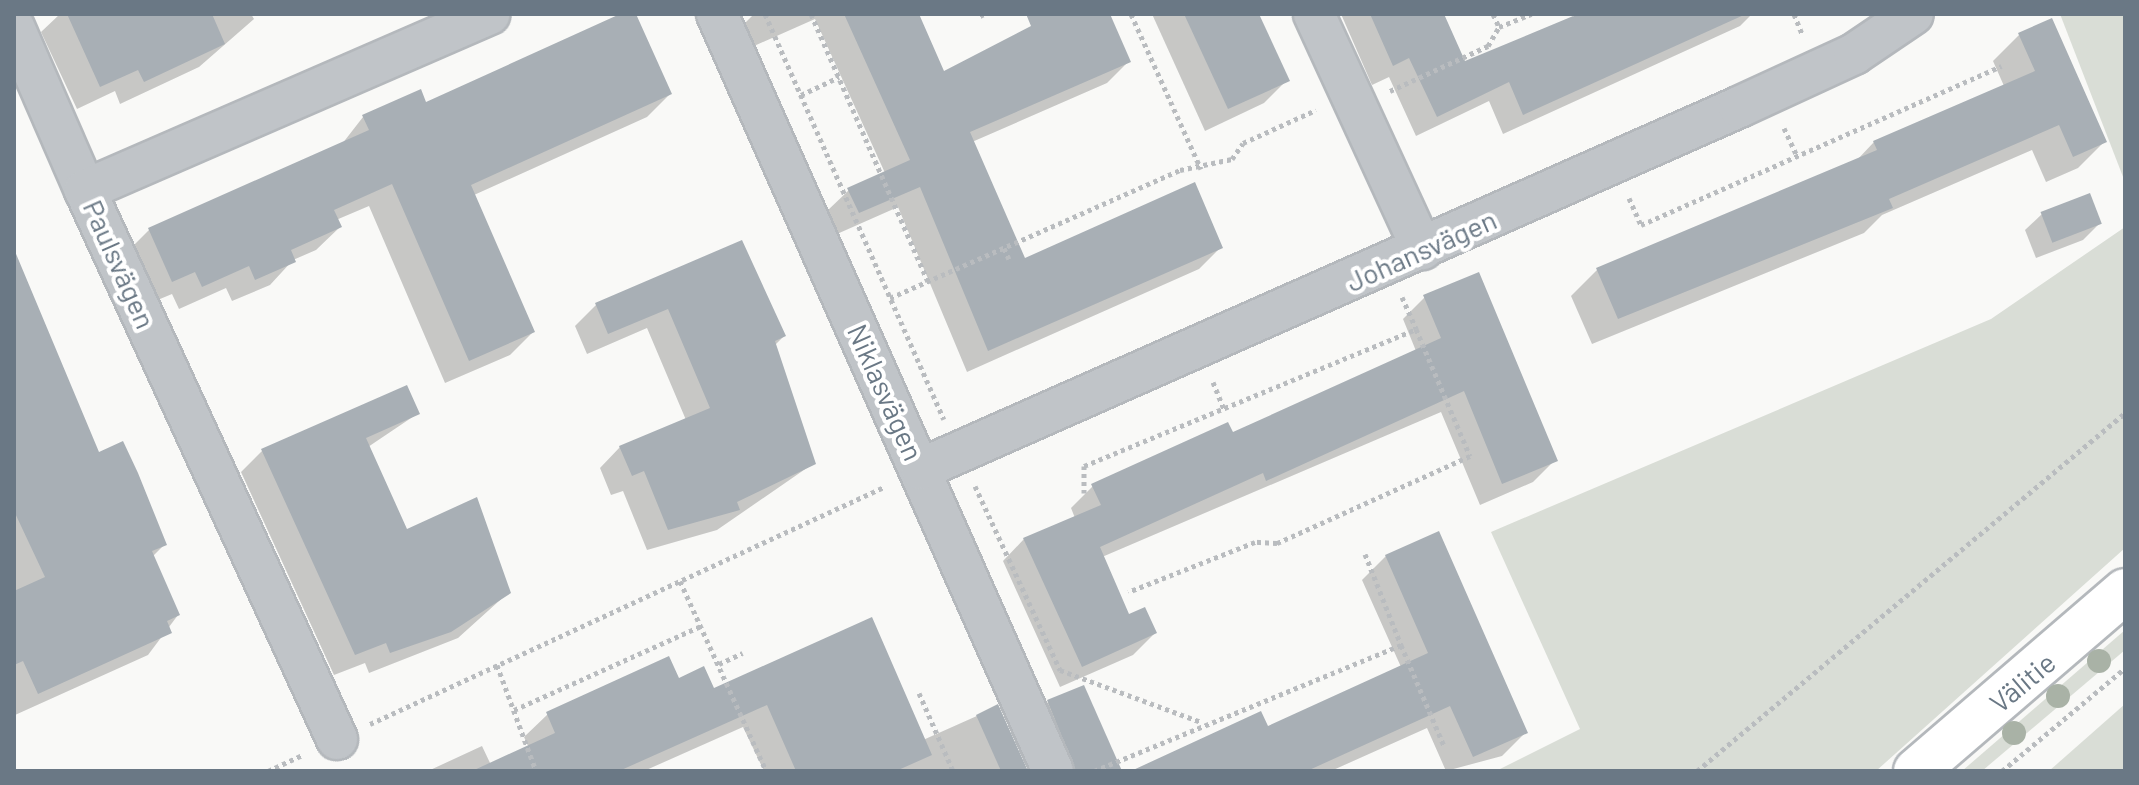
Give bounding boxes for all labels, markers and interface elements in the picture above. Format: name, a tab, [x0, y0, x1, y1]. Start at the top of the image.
street label: Paulsvägen	[77, 195, 163, 333]
street label: Johansvägen	[1341, 202, 1501, 298]
street label: Niklasvägen	[841, 319, 931, 465]
street label: Välitie	[1982, 645, 2062, 719]

